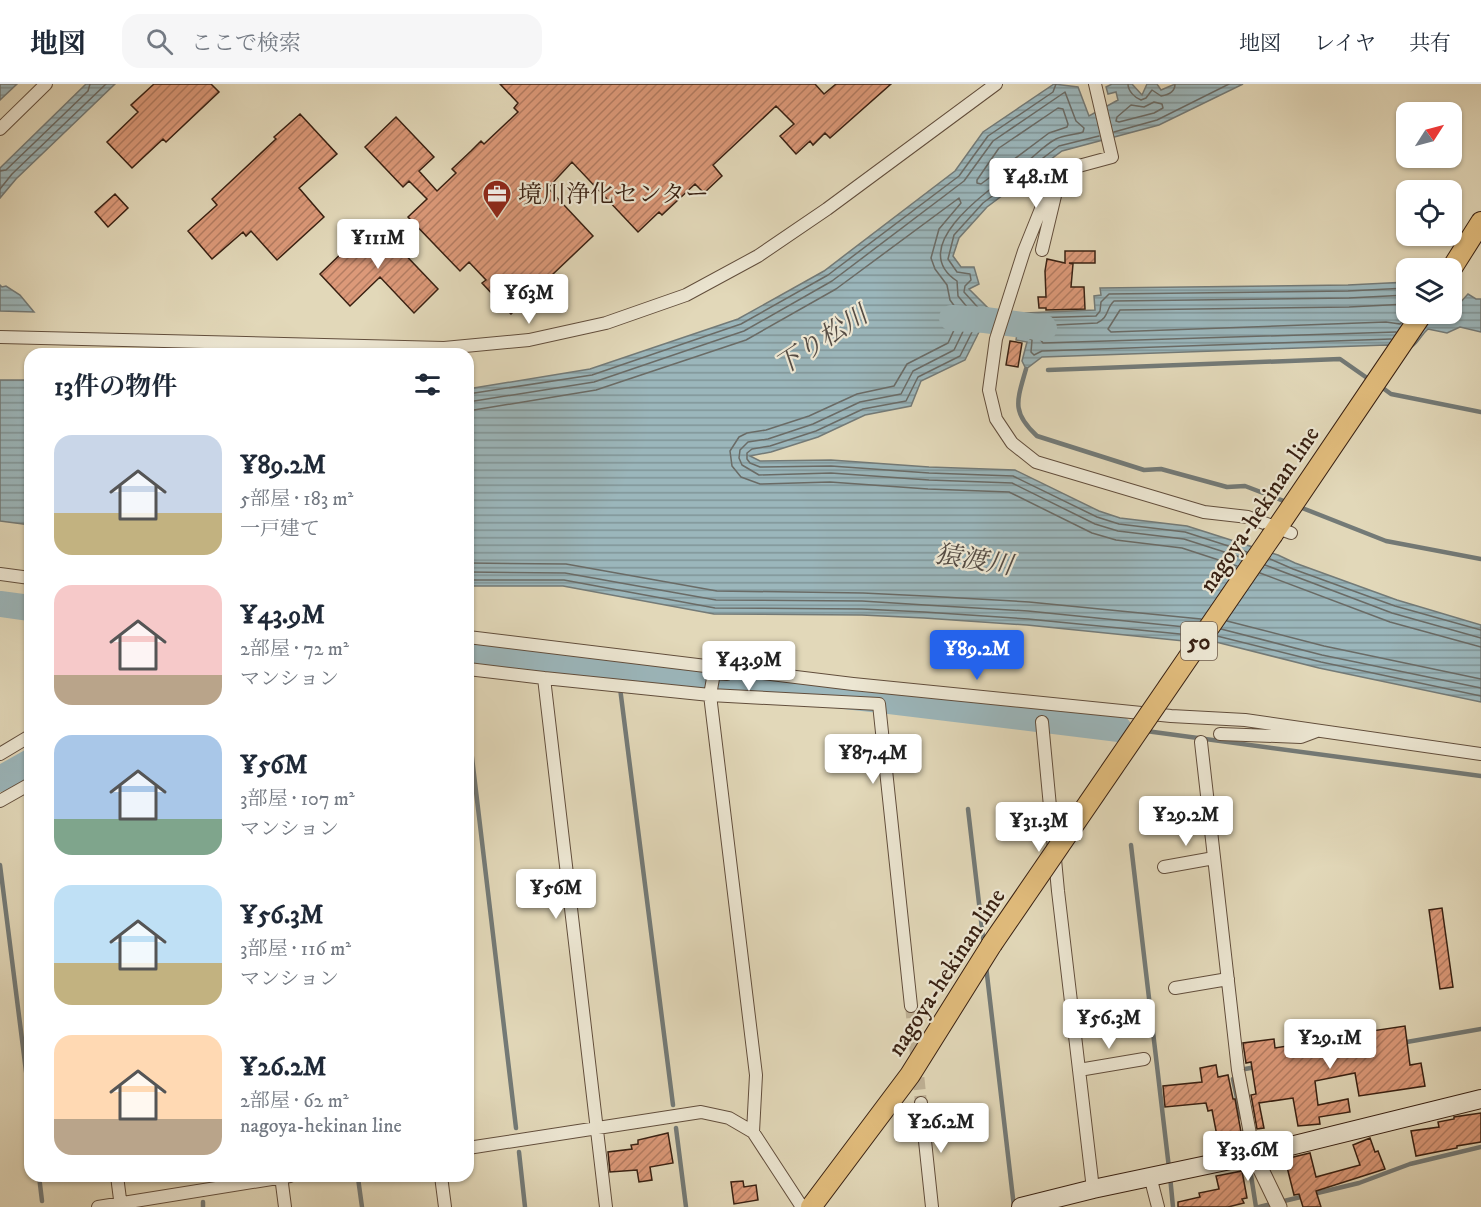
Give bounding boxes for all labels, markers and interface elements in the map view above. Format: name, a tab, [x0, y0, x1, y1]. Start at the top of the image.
search box	[122, 14, 542, 68]
icon: search	[143, 25, 176, 58]
text: 地図	[30, 27, 86, 62]
text: ここで検索	[191, 30, 301, 57]
text: 地図	[1239, 31, 1281, 57]
text: レイヤ	[1314, 31, 1376, 57]
text: 共有	[1409, 31, 1451, 57]
north arrow	[1396, 102, 1462, 168]
map controls	[1396, 102, 1462, 324]
pin: ¥48.1M	[987, 158, 1085, 209]
text: ¥48.1M	[1003, 165, 1069, 190]
office icon: 境川浄化センター	[481, 178, 513, 220]
place label: 境川浄化センター	[518, 180, 709, 210]
button: locate	[1396, 180, 1462, 246]
pin: ¥111M	[336, 219, 420, 270]
text: ¥111M	[351, 226, 405, 251]
button: layers	[1396, 258, 1462, 324]
pin: ¥63M	[493, 274, 565, 325]
text: ¥63M	[504, 281, 554, 306]
water label: 下り松川	[769, 297, 877, 383]
icon: filters	[411, 368, 444, 401]
text: 13件の物件	[54, 371, 177, 404]
street label: nagoya-hekinan line	[1193, 421, 1327, 598]
text: ¥89.2M	[240, 449, 326, 482]
icon: home	[102, 459, 174, 531]
text: 5部屋 · 183 m²	[240, 487, 353, 512]
text: 一戸建て	[240, 517, 320, 542]
water label: 猿渡川	[933, 538, 1018, 583]
text: ¥43.9M	[240, 599, 325, 632]
icon: home	[102, 609, 174, 681]
road number: 50	[1181, 622, 1217, 660]
pin: ¥89.2M	[928, 630, 1026, 681]
text: 2部屋 · 72 m²	[240, 637, 349, 662]
text: ¥89.2M	[944, 637, 1010, 662]
pin: ¥43.9M	[700, 641, 798, 692]
text: ¥43.9M	[716, 648, 782, 673]
text: マンション	[240, 667, 339, 692]
pin: ¥87.4M	[824, 734, 922, 785]
text: ¥87.4M	[839, 741, 907, 766]
text: ¥56M	[240, 749, 308, 782]
icon: home	[102, 759, 174, 831]
text: 3部屋 · 107 m²	[240, 787, 355, 812]
pin: ¥29.2M	[1137, 796, 1235, 847]
pin: ¥31.3M	[990, 802, 1088, 853]
text: ¥29.2M	[1153, 803, 1219, 828]
text: ¥31.3M	[1010, 809, 1068, 834]
text: マンション	[240, 817, 339, 842]
pin: ¥56M	[520, 869, 592, 920]
text: ¥56M	[530, 876, 582, 901]
street label: nagoya-hekinan line	[881, 883, 1012, 1062]
text: ¥56.3M	[240, 899, 324, 932]
icon: home	[102, 909, 174, 981]
text: 3部屋 · 116 m²	[240, 937, 351, 962]
text: マンション	[240, 967, 339, 992]
pin: ¥56.3M	[1060, 999, 1158, 1050]
text: ¥56.3M	[1077, 1006, 1141, 1031]
pin: ¥29.1M	[1281, 1019, 1379, 1070]
text: ¥29.1M	[1298, 1026, 1362, 1051]
text: ¥26.2M	[240, 1051, 326, 1084]
icon: home	[102, 1059, 174, 1131]
text: 2部屋 · 62 m²	[240, 1089, 349, 1114]
pin: ¥26.2M	[892, 1103, 990, 1154]
text: ¥26.2M	[908, 1110, 974, 1135]
text: nagoya-hekinan line	[240, 1114, 402, 1139]
pin: ¥33.6M	[1199, 1131, 1297, 1182]
text: ¥33.6M	[1217, 1138, 1279, 1163]

